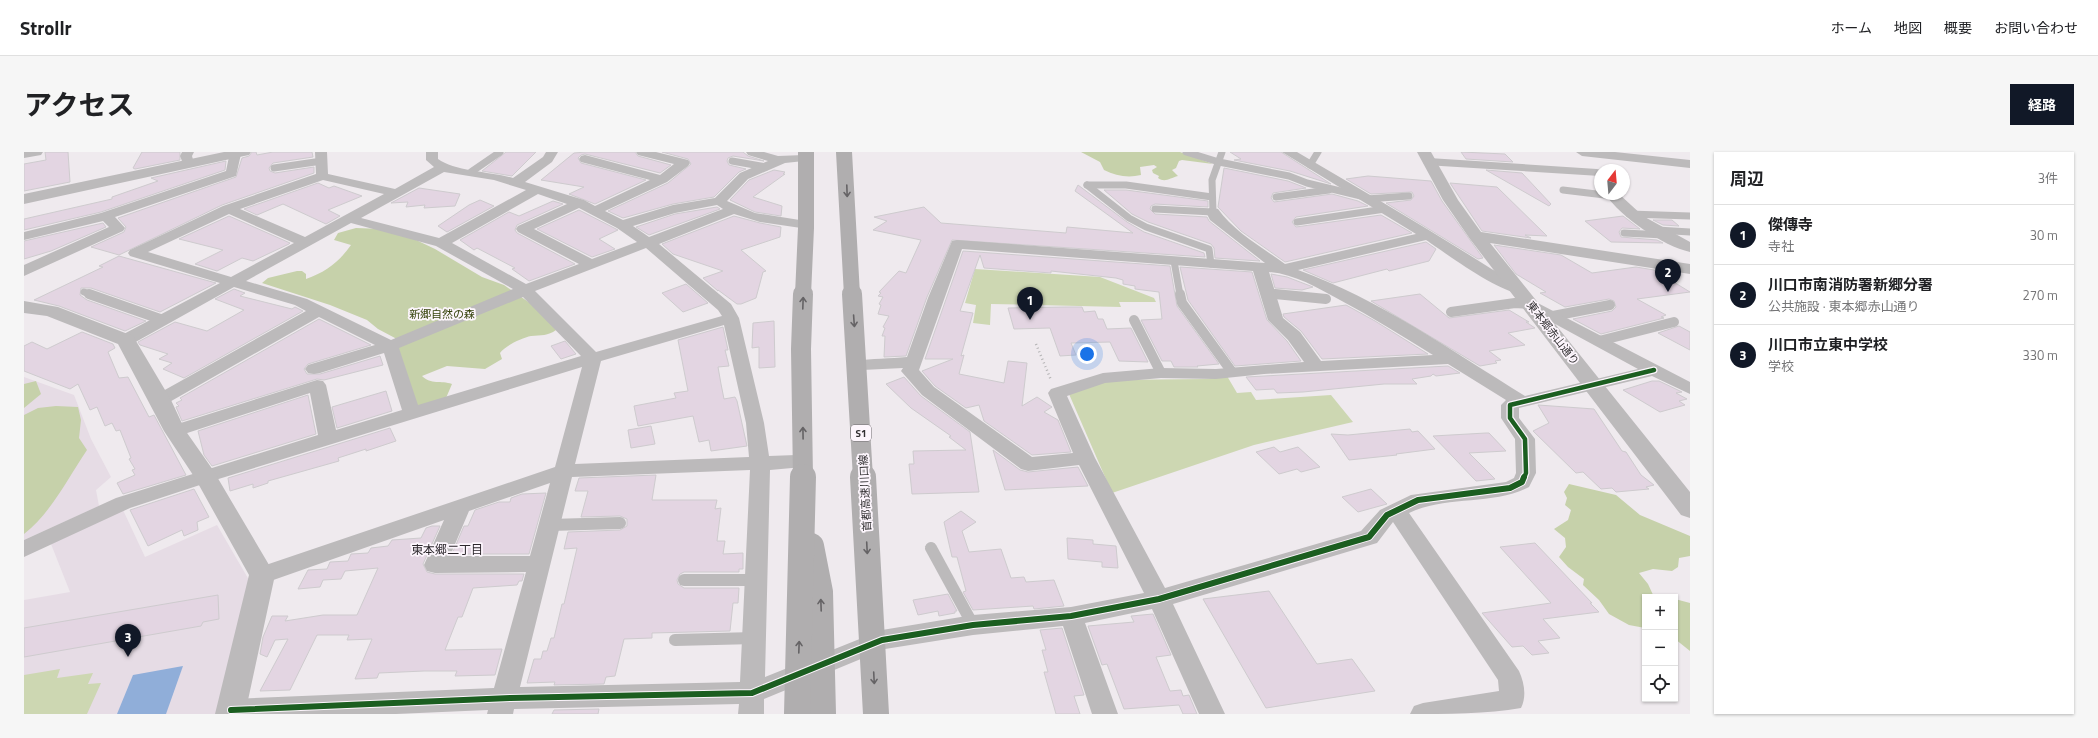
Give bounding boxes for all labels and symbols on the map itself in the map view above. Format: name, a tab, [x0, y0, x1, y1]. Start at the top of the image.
north arrow	[1594, 164, 1630, 200]
one-way arrow	[843, 184, 850, 197]
pin: 2	[1655, 259, 1681, 292]
pin: 1	[1017, 287, 1043, 320]
one-way arrow	[799, 297, 807, 310]
street label: 東本郷赤山通り	[1523, 298, 1583, 368]
park label: 新郷自然の森	[409, 306, 475, 322]
one-way arrow	[850, 314, 857, 327]
your location	[1077, 344, 1097, 364]
road number: S1	[851, 425, 871, 441]
one-way arrow	[800, 427, 807, 440]
street label: 首都高速川口線	[855, 454, 875, 532]
district label: 東本郷二丁目	[411, 540, 483, 559]
one-way arrow	[864, 541, 871, 554]
one-way arrow	[817, 599, 824, 612]
pin: 3	[115, 624, 141, 657]
one-way arrow	[796, 641, 803, 654]
one-way arrow	[870, 671, 878, 684]

